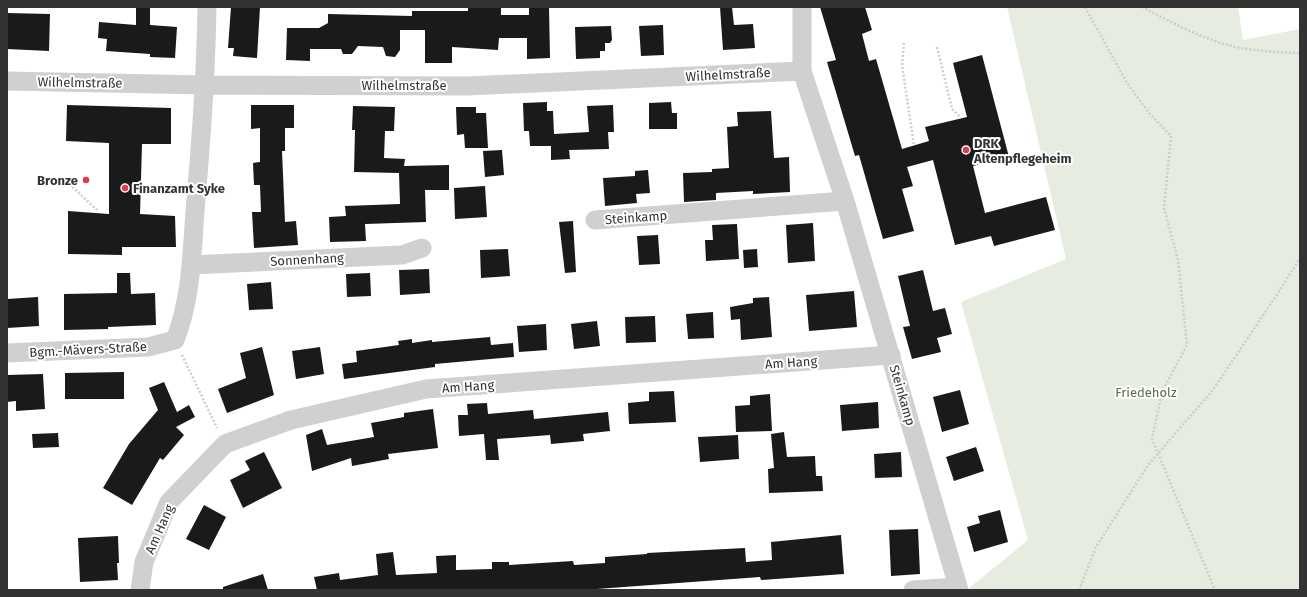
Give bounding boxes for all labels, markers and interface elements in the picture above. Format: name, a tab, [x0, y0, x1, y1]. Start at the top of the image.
street label: Wilhelmstraße	[685, 65, 771, 84]
street label: Wilhelmstraße	[37, 74, 123, 91]
street label: Wilhelmstraße	[361, 78, 447, 93]
place label: DRK Altenpflegeheim	[973, 136, 1071, 166]
marker: DRK Altenpflegeheim	[961, 145, 971, 155]
place label: Bronze	[37, 173, 78, 188]
marker: Bronze	[81, 175, 91, 185]
place label: Finanzamt Syke	[133, 181, 225, 196]
marker: Finanzamt Syke	[120, 183, 130, 193]
street label: Steinkamp	[604, 208, 668, 227]
street label: Sonnenhang	[270, 250, 344, 269]
street label: Bgm.-Mävers-Straße	[29, 339, 147, 360]
street label: Am Hang	[764, 353, 818, 372]
street label: Steinkamp	[887, 363, 918, 427]
street label: Am Hang	[441, 377, 495, 396]
park label: Friedeholz	[1115, 385, 1177, 400]
street label: Am Hang	[142, 502, 177, 556]

